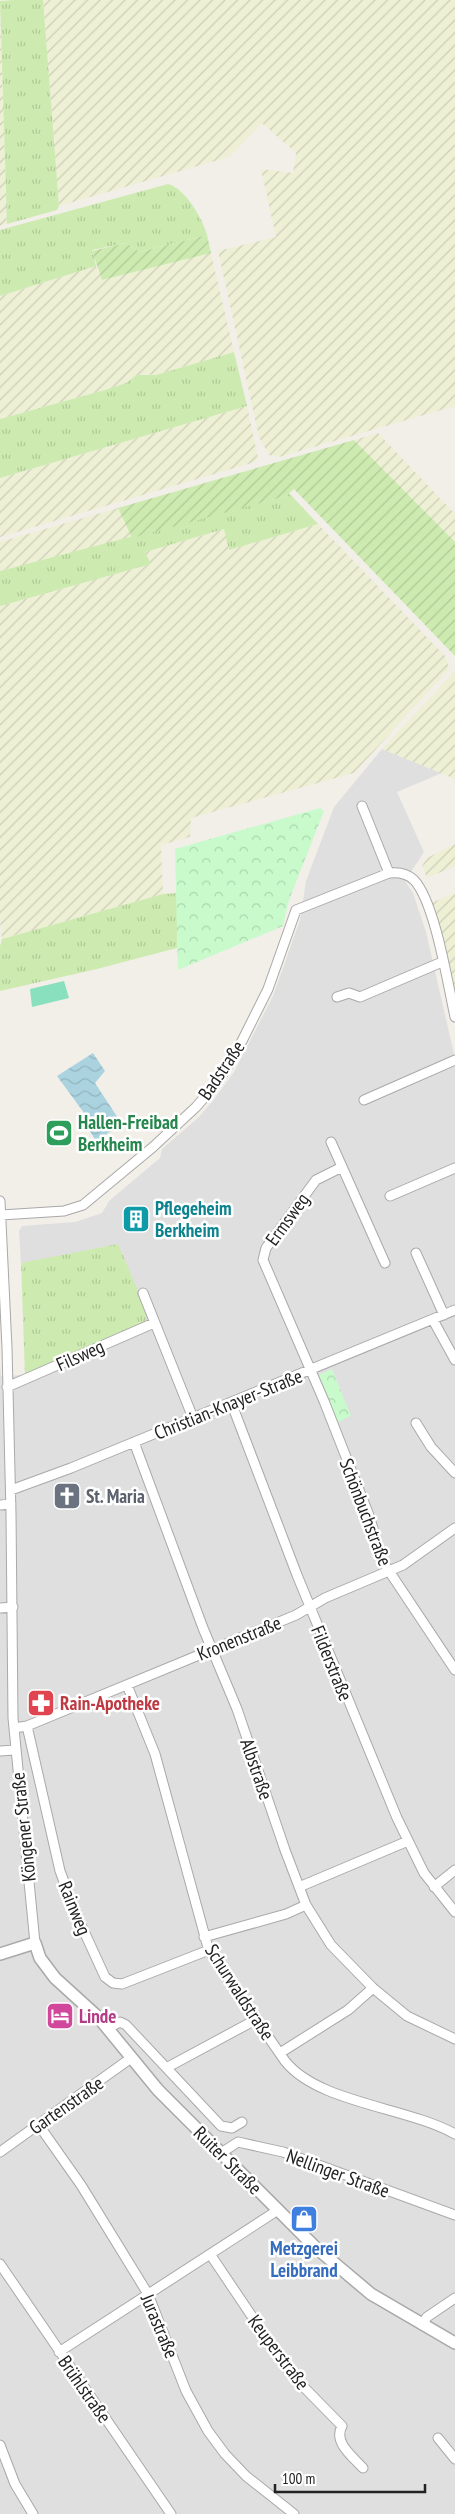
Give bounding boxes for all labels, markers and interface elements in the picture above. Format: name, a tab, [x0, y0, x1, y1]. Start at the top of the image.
street label: Badstraße	[192, 1036, 250, 1104]
place label: Hallen-Freibad Berkheim	[78, 1110, 178, 1156]
sports icon: Hallen-Freibad Berkheim	[44, 1118, 74, 1148]
street label: Ermsweg	[260, 1188, 314, 1250]
place label: Pflegeheim Berkheim	[155, 1196, 232, 1242]
building icon: Pflegeheim Berkheim	[121, 1204, 151, 1234]
street label: Filsweg	[52, 1334, 108, 1376]
street label: Christian-Knayer-Straße	[150, 1363, 306, 1445]
street label: Schönbuchstraße	[335, 1455, 398, 1569]
church icon: St. Maria	[52, 1481, 82, 1511]
place label: St. Maria	[86, 1484, 145, 1508]
street label: Kronenstraße	[193, 1610, 285, 1666]
street label: Filderstraße	[306, 1622, 358, 1704]
pharmacy icon: Rain-Apotheke	[26, 1688, 56, 1718]
place label: Rain-Apotheke	[60, 1691, 160, 1715]
street label: Albstraße	[235, 1735, 279, 1803]
street label: Köngener Straße	[5, 1771, 41, 1883]
street label: Rainweg	[53, 1877, 97, 1939]
street label: Schurwaldstraße	[200, 1939, 280, 2045]
hotel icon: Linde	[45, 2001, 75, 2031]
place label: Linde	[79, 2004, 116, 2028]
street label: Gartenstraße	[24, 2071, 108, 2139]
street label: Ruiter Straße	[189, 2121, 267, 2199]
street label: Nellinger Straße	[283, 2143, 393, 2203]
shop icon: Metzgerei Leibbrand	[289, 2204, 319, 2234]
place label: Metzgerei Leibbrand	[270, 2236, 338, 2282]
street label: Jurastraße	[135, 2289, 184, 2362]
street label: Keuperstraße	[243, 2310, 315, 2394]
street label: Brühlstraße	[53, 2351, 117, 2427]
scale bar	[275, 2462, 425, 2494]
text: 100 m	[282, 2469, 315, 2488]

